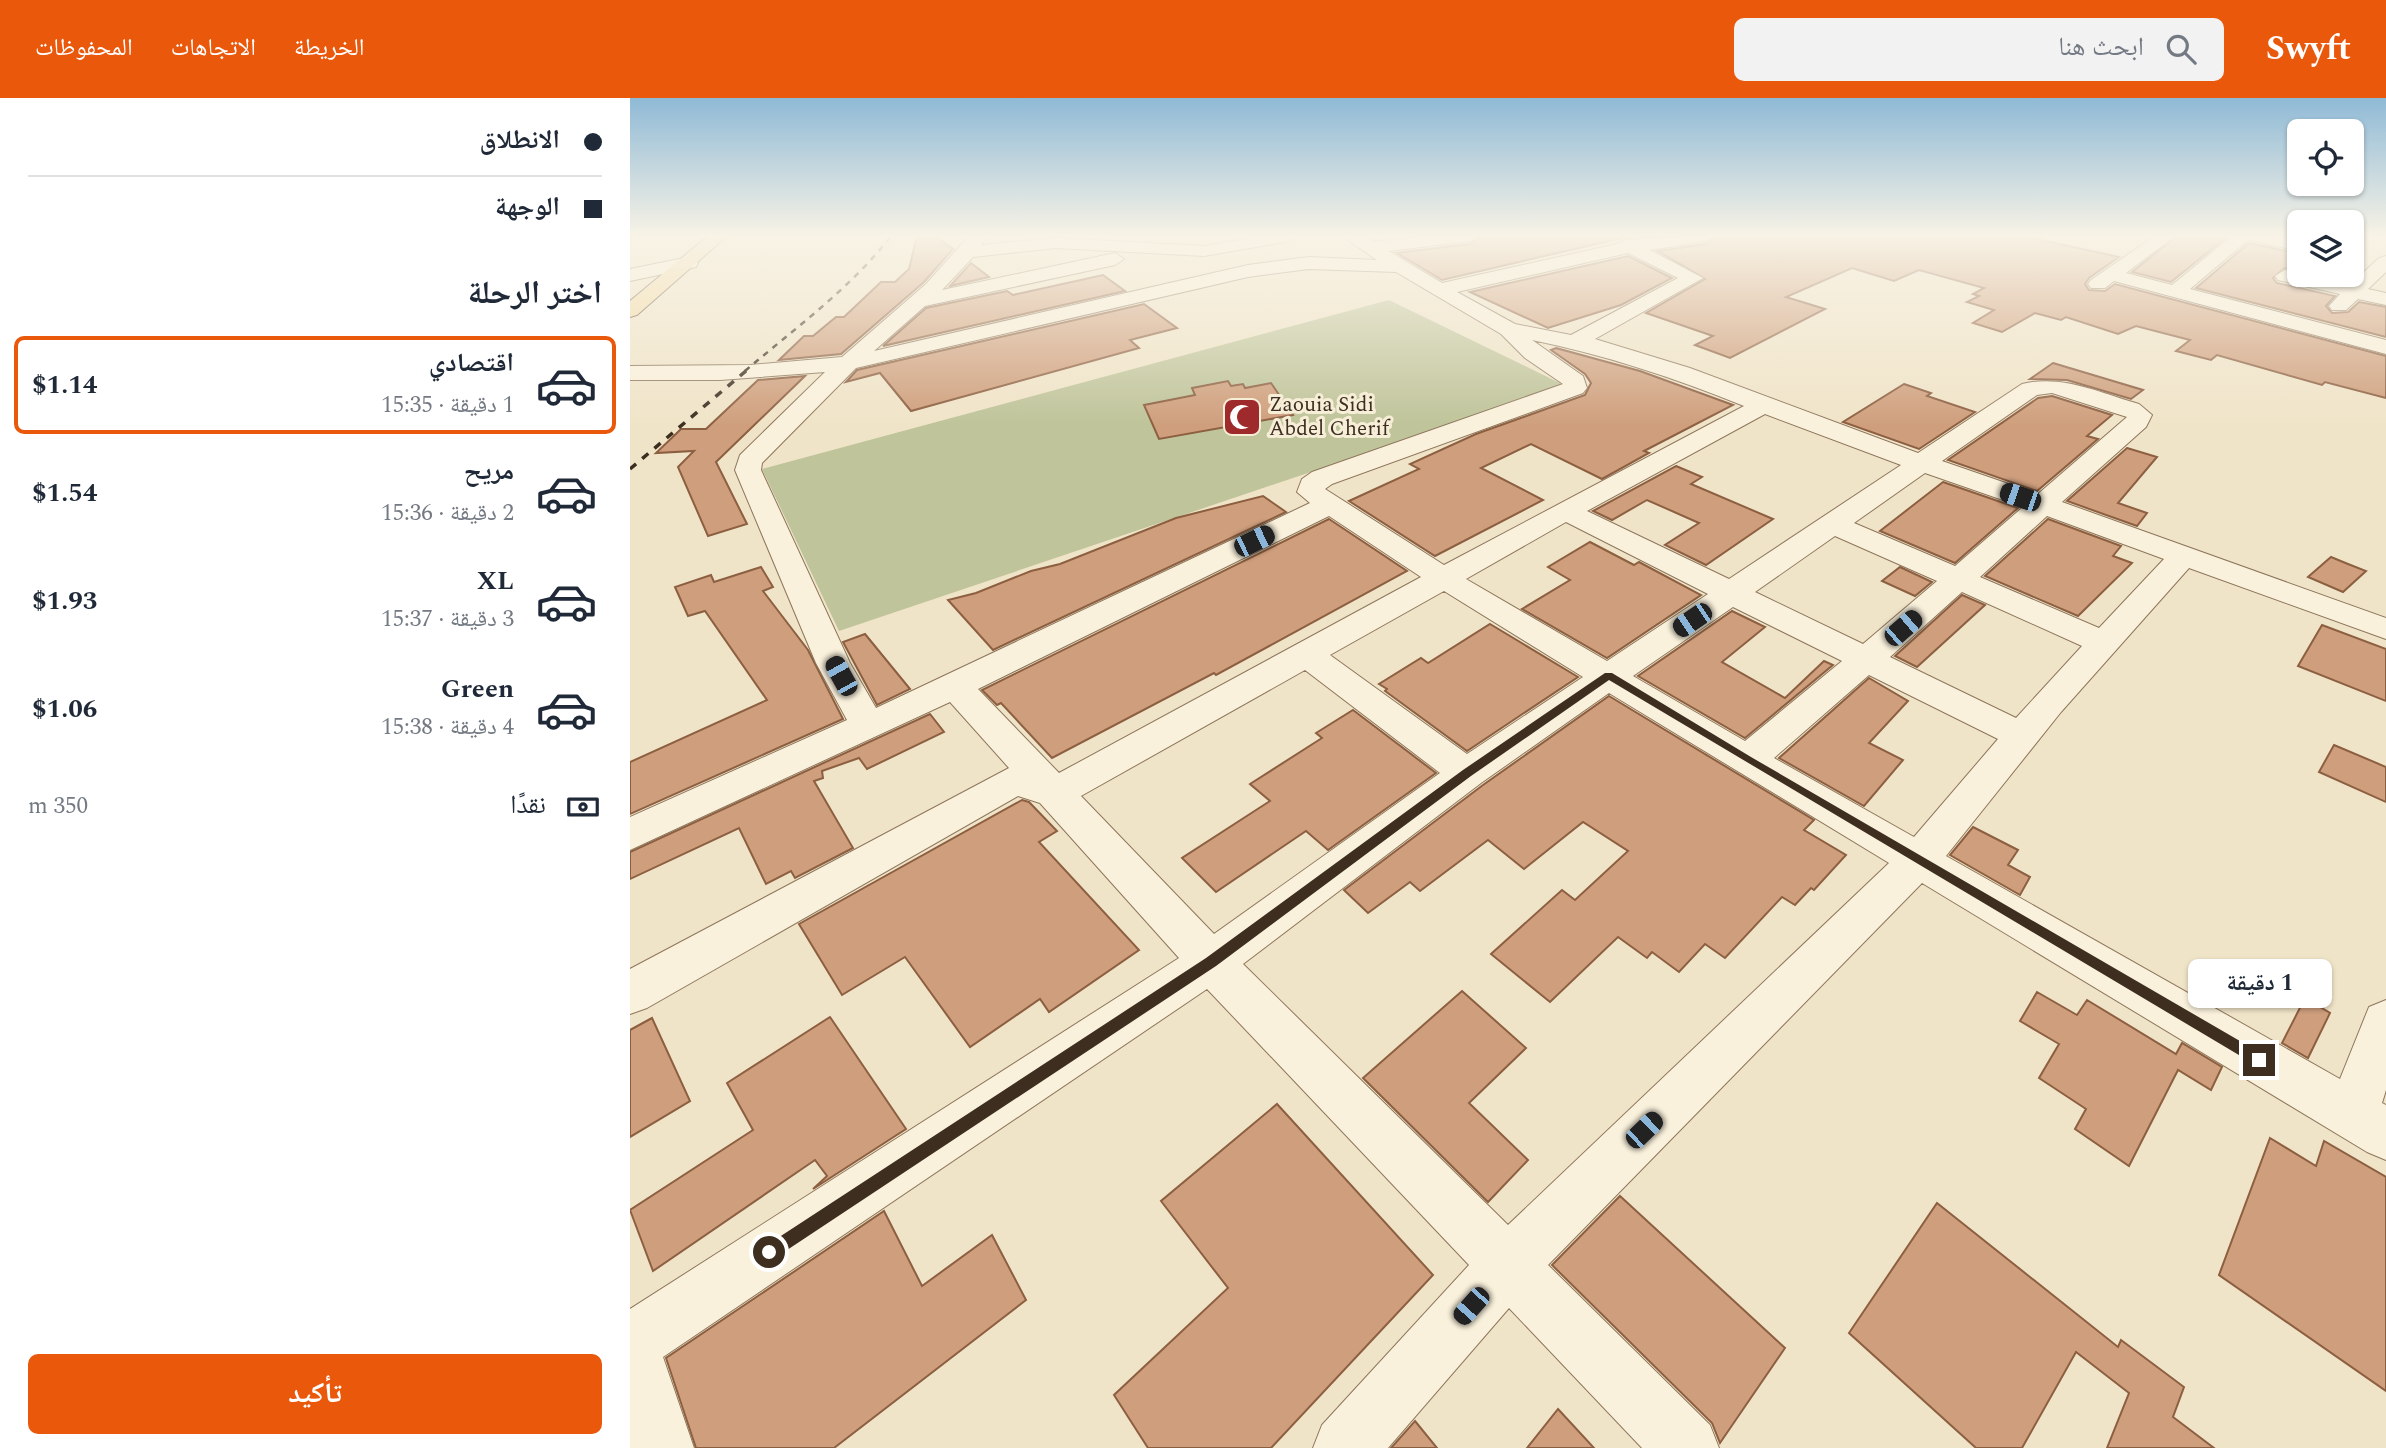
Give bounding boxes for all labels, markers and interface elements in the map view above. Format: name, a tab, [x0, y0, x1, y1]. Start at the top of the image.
search box	[1734, 18, 2224, 81]
text: Swyft	[2266, 24, 2351, 74]
text: ابحث هنا	[2058, 27, 2144, 67]
text: المحفوظات	[35, 30, 133, 66]
text: الاتجاهات	[171, 30, 256, 66]
text: الخريطة	[294, 30, 365, 66]
icon: search	[2162, 30, 2200, 68]
map controls	[2287, 119, 2364, 287]
button: locate	[2287, 119, 2364, 196]
text: الانطلاق	[480, 120, 560, 160]
text: الوجهة	[495, 187, 560, 227]
button: layers	[2287, 210, 2364, 287]
text: اختر الرحلة	[468, 269, 602, 318]
text: اقتصادي	[429, 343, 514, 383]
icon: car	[535, 354, 598, 417]
text: $1.14	[32, 365, 97, 405]
text: 1 دقيقة · 15:35	[381, 388, 514, 423]
place label: Zaouia Sidi Abdel Cherif	[1269, 389, 1391, 445]
mosque icon: Zaouia Sidi Abdel Cherif	[1221, 396, 1263, 438]
text: مريح	[464, 451, 514, 491]
icon: car	[535, 462, 598, 525]
text: $1.54	[32, 473, 97, 513]
car	[1997, 480, 2044, 514]
text: 2 دقيقة · 15:36	[381, 496, 514, 531]
car	[1231, 522, 1278, 560]
text: XL	[477, 561, 514, 601]
icon: car	[535, 570, 598, 633]
text: $1.93	[32, 581, 97, 621]
car	[1669, 600, 1716, 640]
text: 3 دقيقة · 15:37	[381, 602, 514, 637]
car	[1881, 606, 1926, 650]
car	[822, 653, 861, 699]
text: Green	[441, 669, 514, 709]
icon: car	[535, 678, 598, 741]
text: $1.06	[32, 689, 97, 729]
text: 4 دقيقة · 15:38	[381, 710, 514, 745]
text: نقدًا	[510, 785, 546, 825]
icon: cash	[564, 788, 602, 826]
text: 350 m	[28, 789, 88, 824]
callout: 1 دقيقة	[2187, 958, 2331, 1007]
text: 1 دقيقة	[2227, 966, 2293, 1001]
route end	[2243, 1044, 2275, 1076]
car	[1622, 1108, 1667, 1152]
route start	[753, 1236, 785, 1268]
car	[1450, 1283, 1493, 1329]
button: تأكيد	[28, 1354, 602, 1434]

